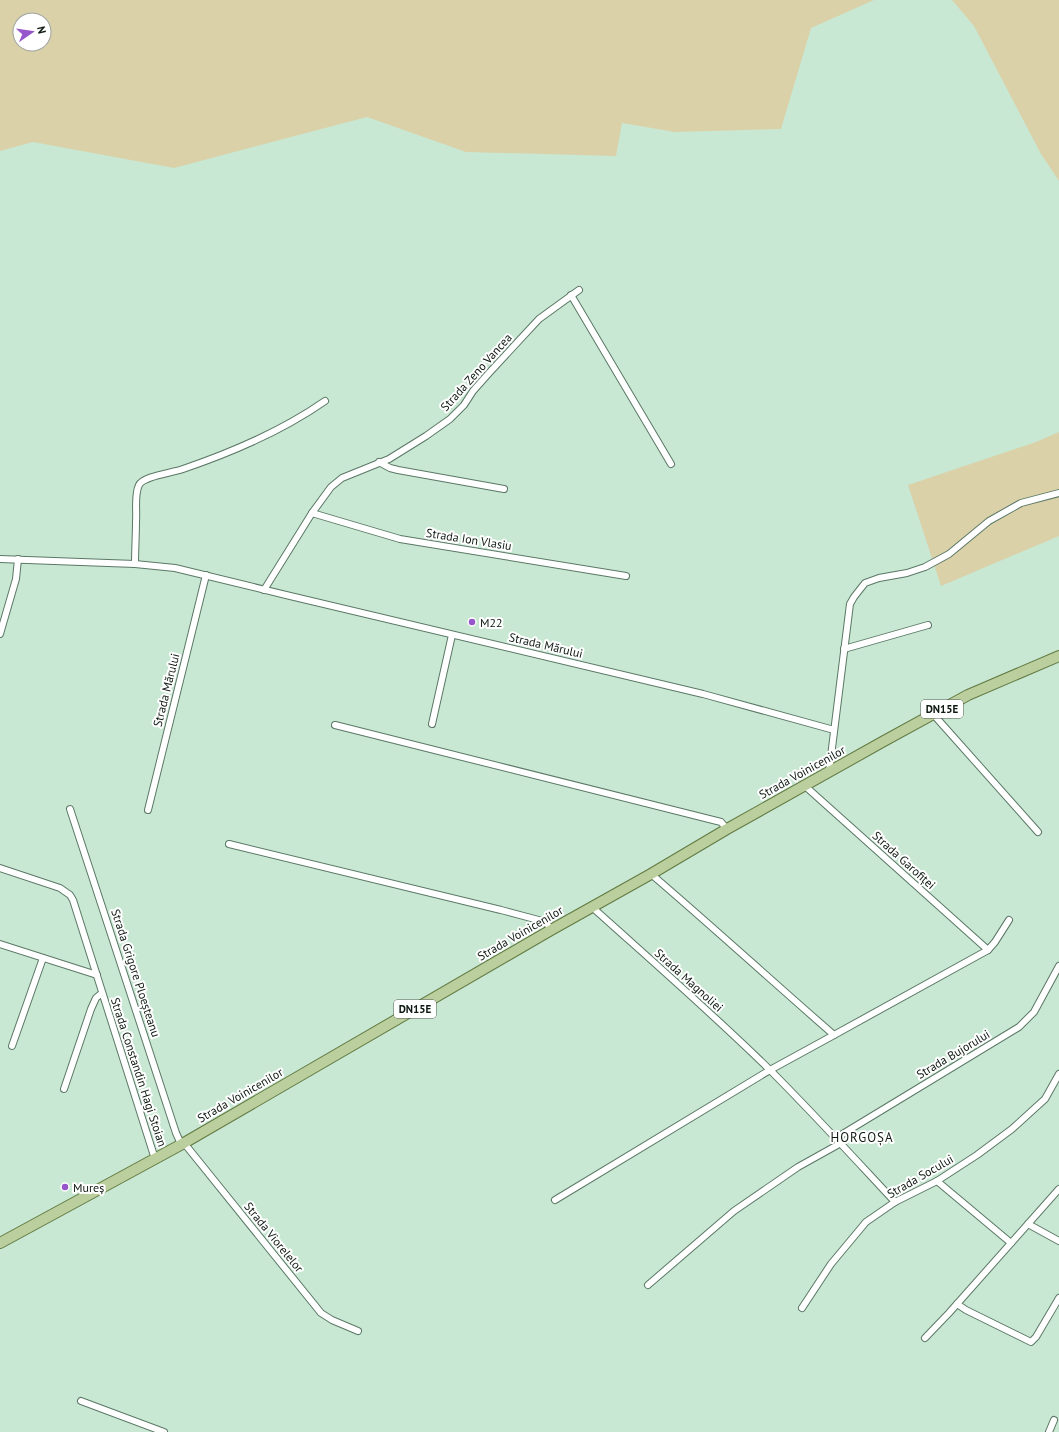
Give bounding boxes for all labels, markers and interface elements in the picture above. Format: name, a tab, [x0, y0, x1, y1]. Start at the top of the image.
north arrow	[12, 12, 52, 52]
text: N	[34, 25, 49, 35]
street label: Strada Zeno Vancea	[437, 330, 515, 414]
street label: Strada Ion Vlasiu	[425, 525, 513, 553]
place label: M22	[480, 615, 503, 630]
marker: M22	[467, 617, 477, 627]
street label: Strada Mărului	[508, 629, 584, 661]
street label: Strada Mărului	[150, 652, 182, 728]
road number: DN15E	[921, 700, 963, 718]
street label: Strada Voinicenilor	[756, 742, 848, 802]
street label: Strada Garofiței	[869, 828, 939, 892]
street label: Strada Voinicenilor	[475, 902, 565, 964]
street label: Strada Grigore Ploeșteanu	[108, 907, 164, 1039]
street label: Strada Magnoliei	[652, 945, 726, 1015]
street label: Strada Constandin Hagi Stoian	[108, 996, 170, 1148]
road number: DN15E	[394, 1000, 436, 1018]
street label: Strada Bujorului	[914, 1026, 992, 1082]
street label: Strada Voinicenilor	[195, 1064, 285, 1126]
district label: HORGOȘA	[830, 1129, 894, 1146]
street label: Strada Socului	[884, 1151, 956, 1201]
place label: Mureș	[73, 1180, 104, 1195]
marker: Mureș	[60, 1182, 70, 1192]
street label: Strada Viorelelor	[241, 1199, 307, 1275]

